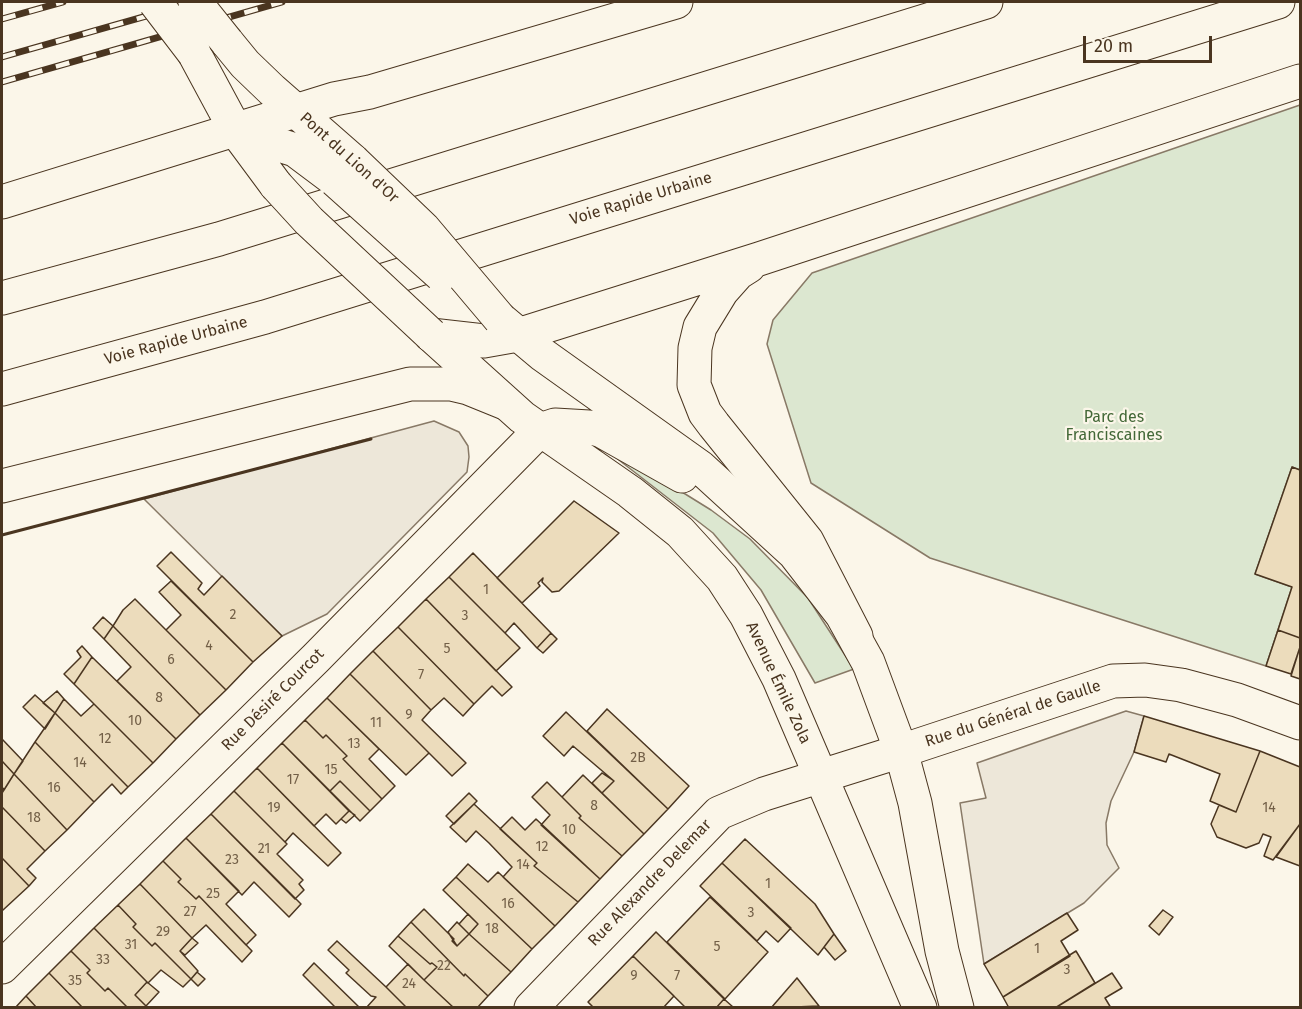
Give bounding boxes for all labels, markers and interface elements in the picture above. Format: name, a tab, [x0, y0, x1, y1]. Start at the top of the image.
scale bar	[1086, 24, 1215, 62]
text: 20 m	[1094, 35, 1133, 57]
street label: Pont du Lion d'Or	[296, 109, 402, 207]
street label: Voie Rapide Urbaine	[568, 168, 714, 230]
street label: Voie Rapide Urbaine	[102, 313, 250, 369]
park label: Parc des Franciscaines	[1066, 408, 1162, 446]
house number: 1	[483, 582, 489, 598]
house number: 2	[230, 607, 236, 623]
house number: 3	[462, 608, 468, 624]
street label: Avenue Émile Zola	[741, 619, 815, 747]
house number: 4	[205, 638, 213, 654]
house number: 5	[443, 641, 451, 657]
street label: Rue Désiré Courcot	[218, 645, 328, 755]
house number: 6	[167, 652, 175, 668]
house number: 7	[418, 667, 424, 683]
street label: Rue du Général de Gaulle	[923, 676, 1103, 752]
house number: 8	[155, 690, 163, 706]
house number: 9	[405, 707, 413, 723]
house number: 10	[128, 713, 142, 729]
house number: 11	[370, 715, 382, 731]
house number: 12	[99, 731, 111, 747]
house number: 13	[347, 736, 361, 752]
house number: 2B	[630, 750, 646, 766]
house number: 14	[73, 755, 87, 771]
house number: 15	[324, 762, 338, 778]
house number: 17	[287, 772, 299, 788]
house number: 16	[47, 780, 61, 796]
house number: 8	[590, 798, 598, 814]
house number: 19	[267, 800, 281, 816]
house number: 14	[1262, 800, 1276, 816]
house number: 18	[27, 810, 41, 826]
street label: Rue Alexandre Delemar	[584, 816, 716, 950]
house number: 10	[562, 822, 576, 838]
house number: 12	[536, 839, 548, 855]
house number: 21	[258, 841, 270, 857]
house number: 23	[225, 852, 239, 868]
house number: 14	[516, 857, 530, 873]
house number: 1	[765, 876, 771, 892]
house number: 25	[206, 886, 220, 902]
house number: 16	[501, 896, 515, 912]
house number: 27	[183, 904, 197, 920]
house number: 3	[748, 905, 754, 921]
house number: 18	[485, 921, 499, 937]
house number: 29	[156, 924, 170, 940]
house number: 31	[125, 937, 137, 953]
house number: 5	[713, 939, 721, 955]
house number: 1	[1034, 941, 1040, 957]
house number: 33	[96, 952, 110, 968]
house number: 22	[437, 958, 451, 974]
house number: 3	[1064, 962, 1070, 978]
house number: 9	[630, 968, 638, 984]
house number: 7	[674, 968, 680, 984]
house number: 35	[68, 973, 82, 989]
house number: 24	[402, 976, 416, 992]

